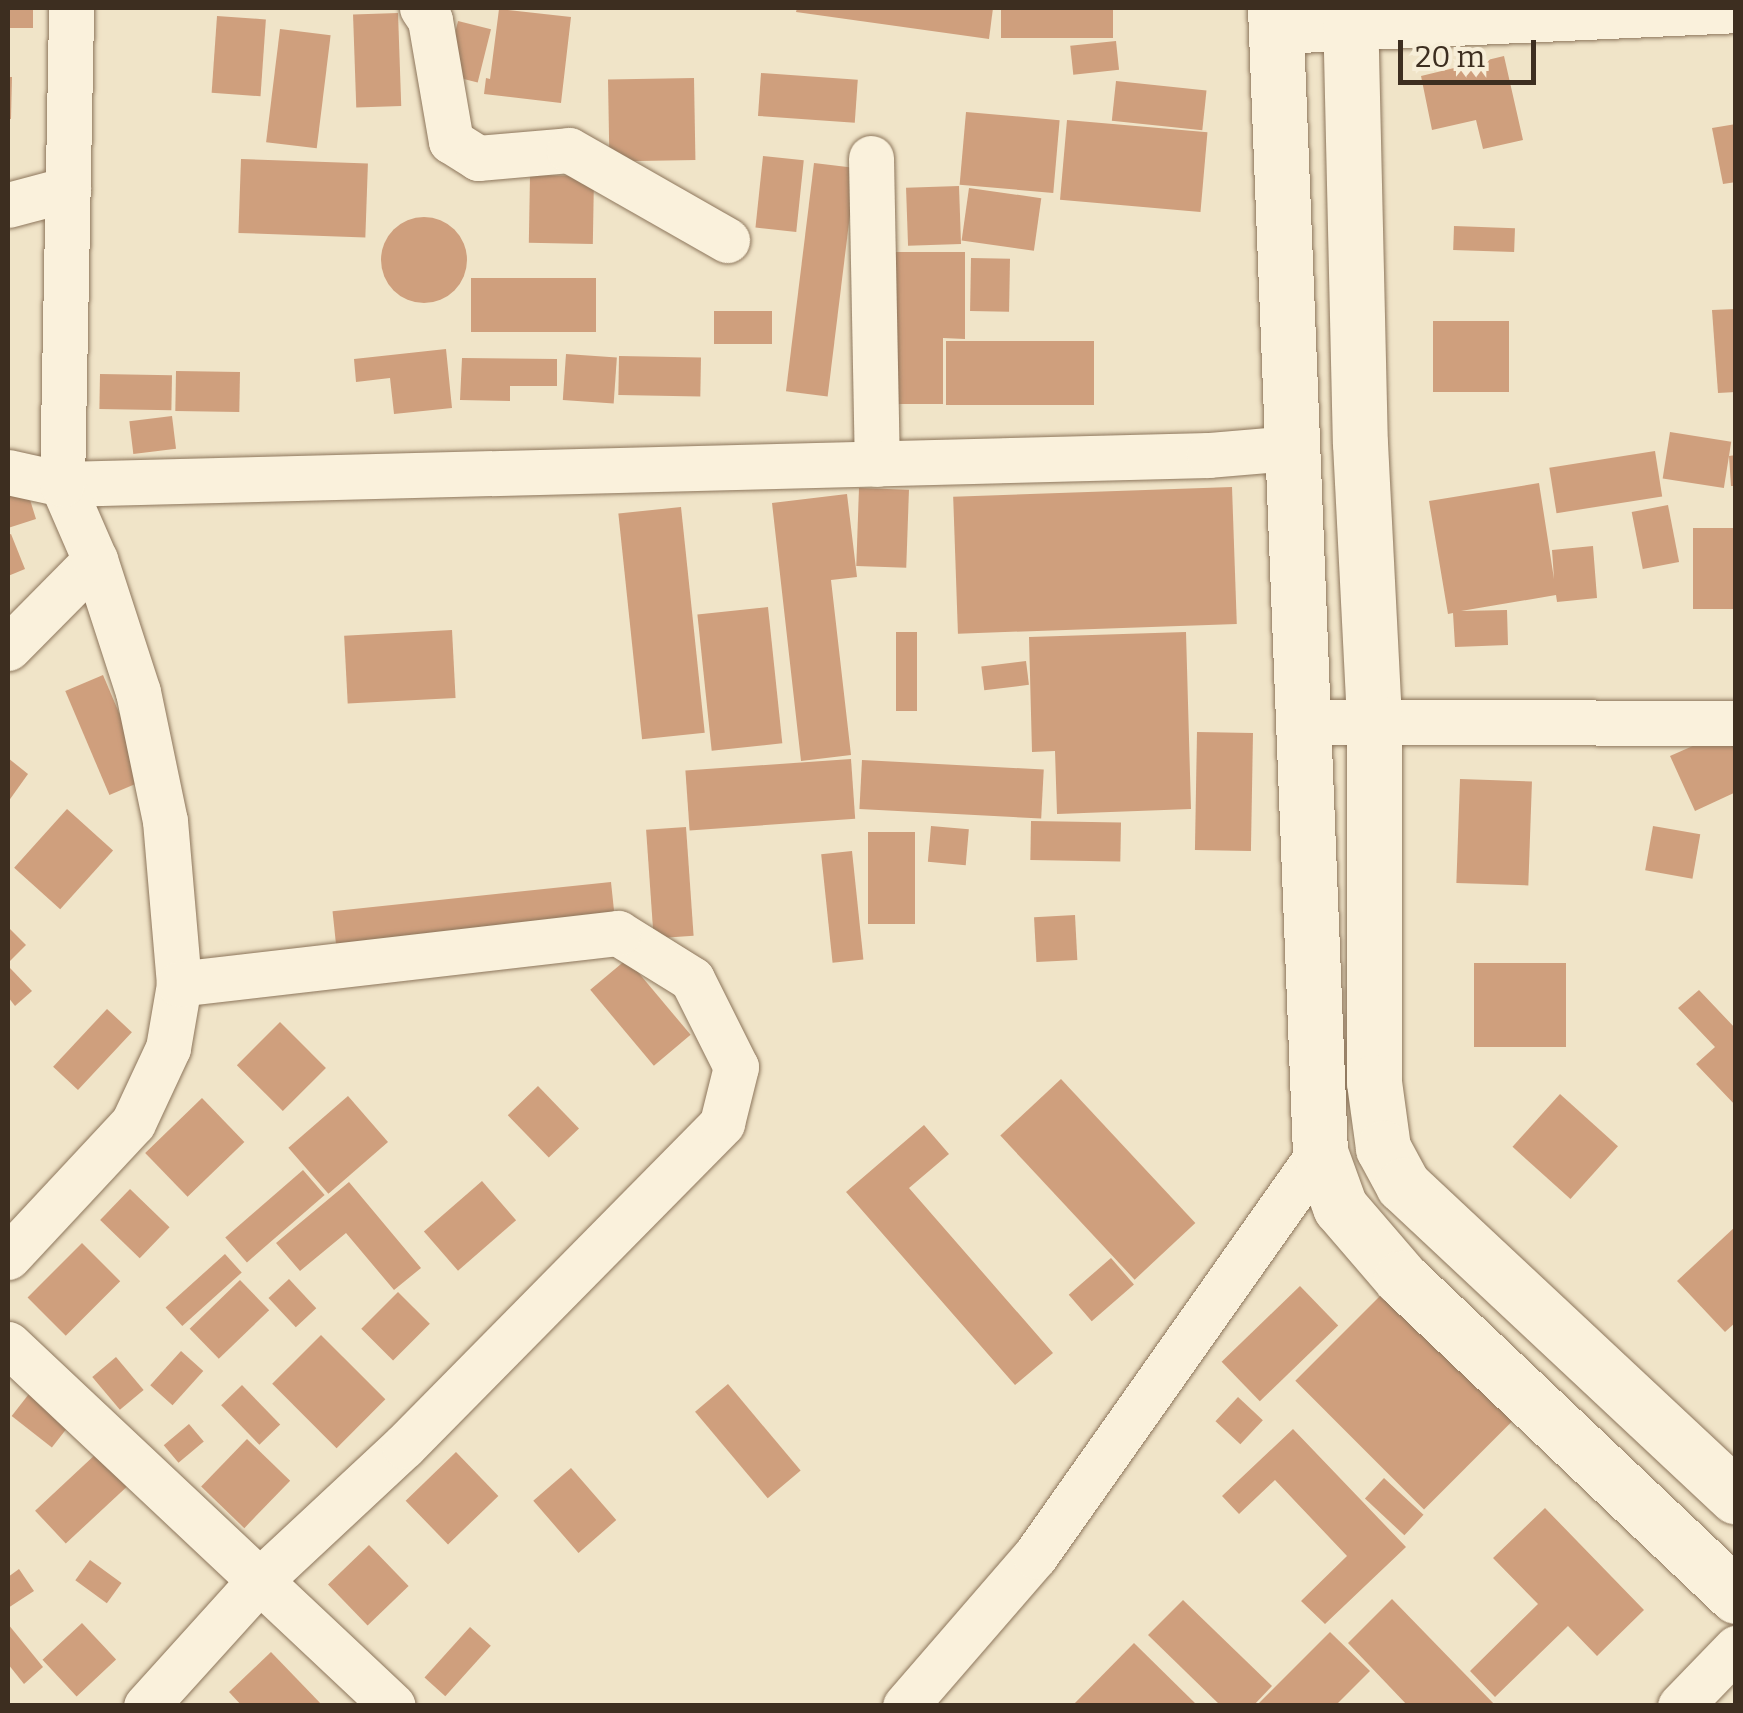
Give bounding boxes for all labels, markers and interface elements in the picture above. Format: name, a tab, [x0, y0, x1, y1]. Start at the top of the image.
scale bar	[1403, 20, 1540, 82]
text: 20 m	[1415, 39, 1485, 75]

